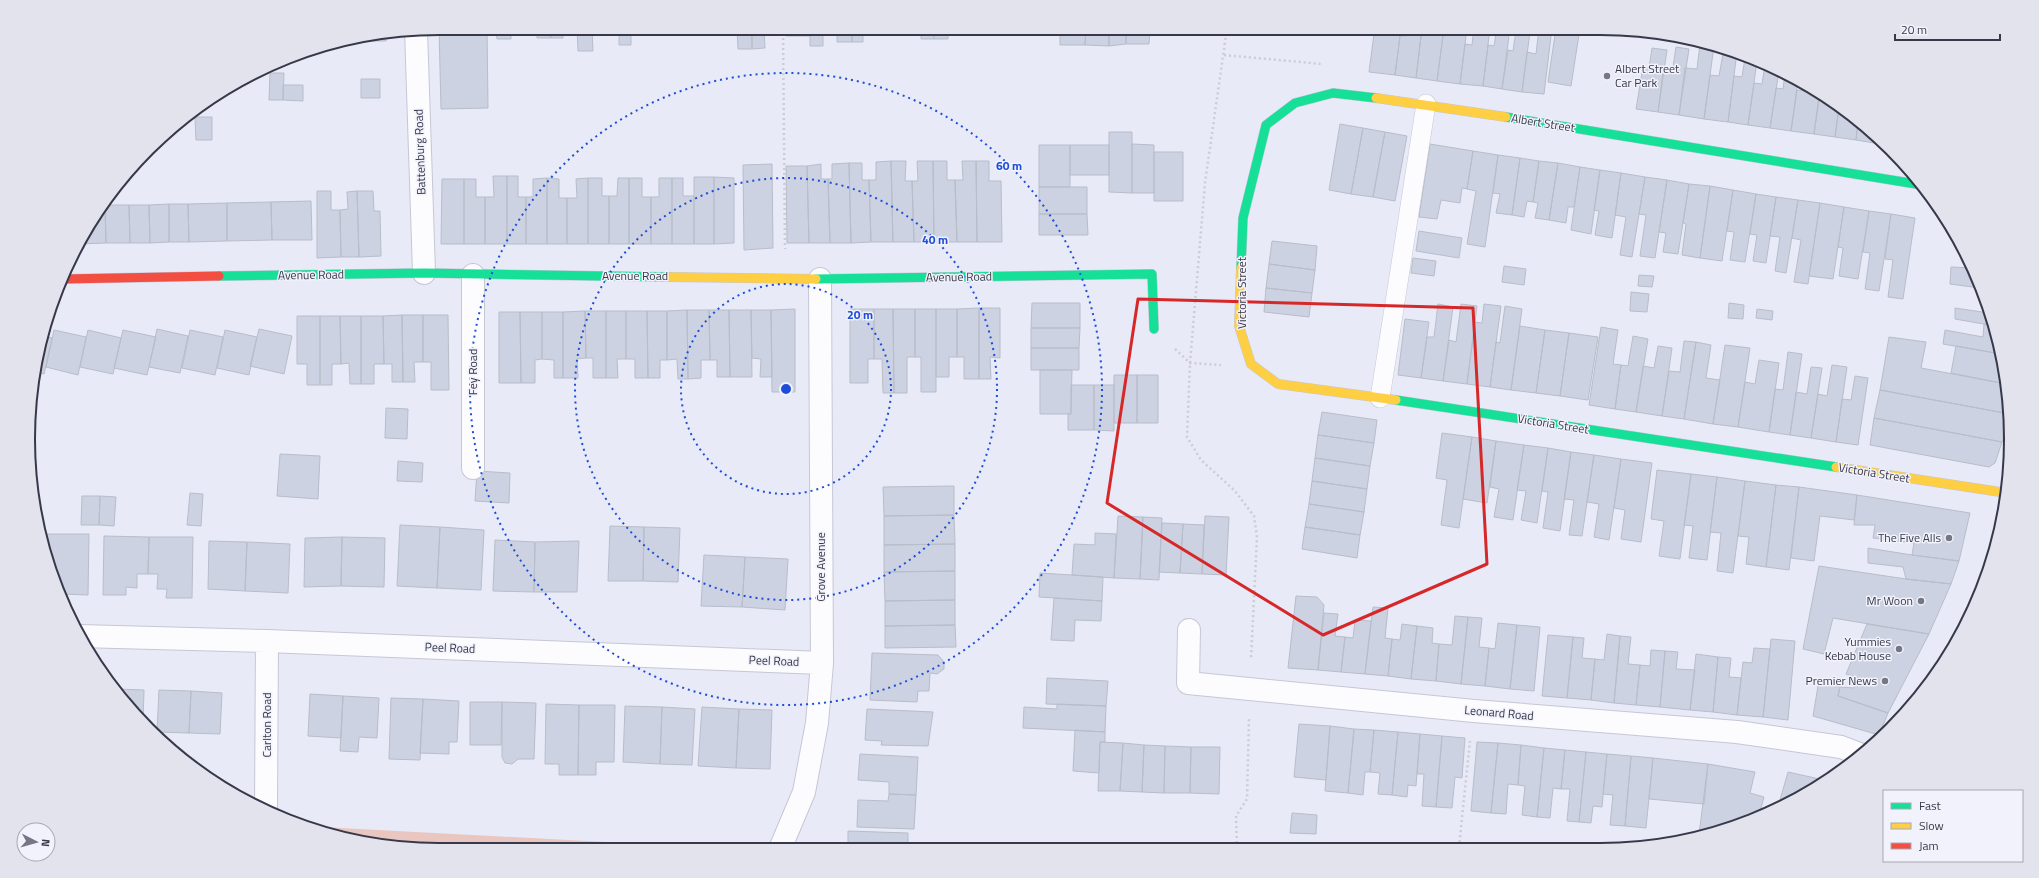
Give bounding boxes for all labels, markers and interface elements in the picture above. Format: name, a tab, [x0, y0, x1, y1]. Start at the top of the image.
scale bar	[1895, 16, 2000, 42]
text: 20 m	[1901, 20, 1927, 39]
place label: Albert Street Car Park	[1615, 59, 1680, 92]
marker: Albert Street Car Park	[1602, 71, 1612, 81]
street label: Albert Street	[1510, 108, 1577, 137]
street label: Battenburg Road	[409, 109, 430, 195]
text: 60 m	[996, 156, 1022, 175]
text: 40 m	[922, 230, 948, 249]
street label: Victoria Street	[1232, 256, 1251, 329]
street label: Avenue Road	[278, 264, 344, 285]
street label: Avenue Road	[602, 266, 668, 285]
street label: Avenue Road	[926, 266, 992, 287]
text: 20 m	[847, 305, 873, 324]
street label: Fey Road	[463, 349, 482, 395]
centre of rings	[779, 382, 793, 396]
street label: Victoria Street	[1516, 409, 1591, 439]
street label: Victoria Street	[1837, 458, 1912, 488]
place label: The Five Alls	[1878, 528, 1941, 547]
street label: Grove Avenue	[811, 532, 830, 602]
marker: The Five Alls	[1944, 533, 1954, 543]
place label: Mr Woon	[1867, 591, 1913, 610]
marker: Mr Woon	[1916, 596, 1926, 606]
place label: Yummies Kebab House	[1825, 632, 1891, 665]
street label: Peel Road	[424, 637, 476, 658]
marker: Yummies Kebab House	[1894, 644, 1904, 654]
street label: Peel Road	[748, 650, 800, 671]
place label: Premier News	[1806, 671, 1877, 690]
marker: Premier News	[1880, 676, 1890, 686]
street label: Carlton Road	[257, 692, 276, 758]
street label: Leonard Road	[1464, 700, 1534, 725]
legend	[1883, 790, 2023, 862]
text: Fast	[1919, 796, 1942, 815]
text: Slow	[1919, 816, 1944, 835]
north arrow	[16, 822, 56, 862]
text: Jam	[1919, 836, 1939, 855]
text: N	[38, 838, 54, 848]

